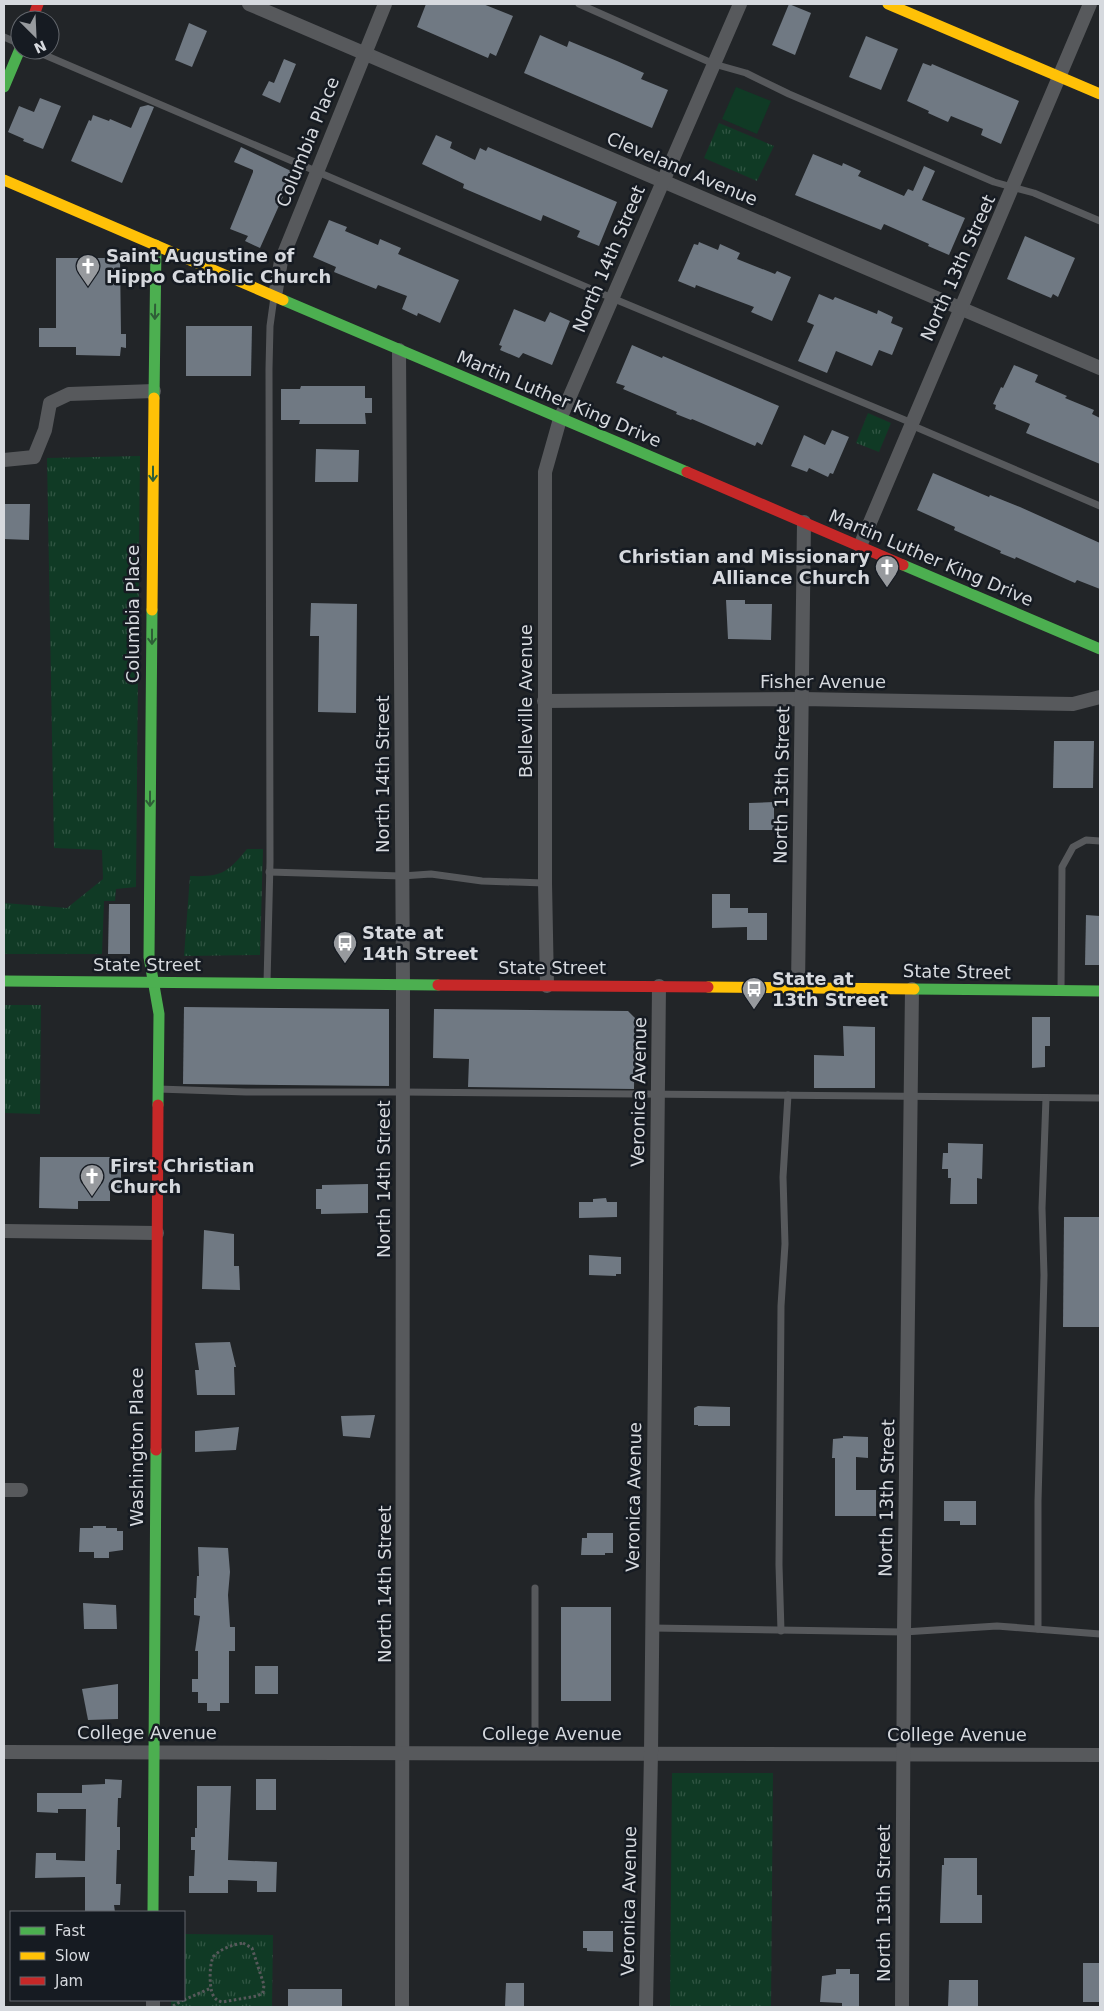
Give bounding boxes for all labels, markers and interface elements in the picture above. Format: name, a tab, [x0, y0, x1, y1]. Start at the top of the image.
north arrow	[10, 10, 60, 60]
text: N	[32, 37, 49, 57]
street label: Columbia Place	[272, 74, 343, 210]
street label: Cleveland Avenue	[604, 127, 761, 210]
street label: North 14th Street	[568, 182, 649, 336]
street label: North 13th Street	[916, 191, 999, 344]
place label: Saint Augustine of Hippo Catholic Church	[106, 245, 331, 287]
church icon: Saint Augustine of Hippo Catholic Church	[75, 253, 101, 287]
one-way arrow	[150, 303, 160, 319]
street label: Martin Luther King Drive	[454, 346, 665, 451]
one-way arrow	[148, 466, 158, 482]
street label: Martin Luther King Drive	[826, 505, 1037, 610]
street label: Columbia Place	[122, 545, 143, 683]
place label: Christian and Missionary Alliance Church	[618, 546, 870, 588]
church icon: Christian and Missionary Alliance Church	[874, 554, 900, 588]
street label: Belleville Avenue	[515, 624, 536, 778]
one-way arrow	[147, 628, 157, 644]
street label: Fisher Avenue	[760, 671, 886, 692]
street label: North 14th Street	[372, 695, 393, 853]
street label: North 13th Street	[770, 706, 793, 864]
one-way arrow	[145, 790, 155, 807]
place label: State at 14th Street	[362, 922, 479, 964]
bus stop icon: State at 14th Street	[332, 930, 358, 964]
street label: State Street	[93, 954, 201, 975]
street label: State Street	[498, 957, 606, 978]
street label: State Street	[903, 960, 1011, 983]
place label: State at 13th Street	[772, 968, 889, 1010]
bus stop icon: State at 13th Street	[741, 976, 767, 1010]
street label: Veronica Avenue	[627, 1017, 650, 1167]
street label: North 14th Street	[373, 1100, 394, 1258]
place label: First Christian Church	[110, 1155, 254, 1197]
church icon: First Christian Church	[79, 1163, 105, 1197]
street label: Washington Place	[126, 1367, 147, 1527]
street label: North 13th Street	[875, 1419, 898, 1577]
street label: Veronica Avenue	[622, 1422, 645, 1572]
street label: North 14th Street	[374, 1505, 395, 1663]
street label: College Avenue	[77, 1722, 217, 1743]
street label: College Avenue	[482, 1723, 622, 1744]
street label: College Avenue	[887, 1724, 1027, 1745]
street label: North 13th Street	[873, 1824, 894, 1982]
street label: Veronica Avenue	[617, 1826, 640, 1976]
legend	[10, 1911, 185, 2001]
text: Fast	[55, 1922, 85, 1940]
text: Slow	[55, 1947, 90, 1965]
text: Jam	[54, 1972, 83, 1990]

